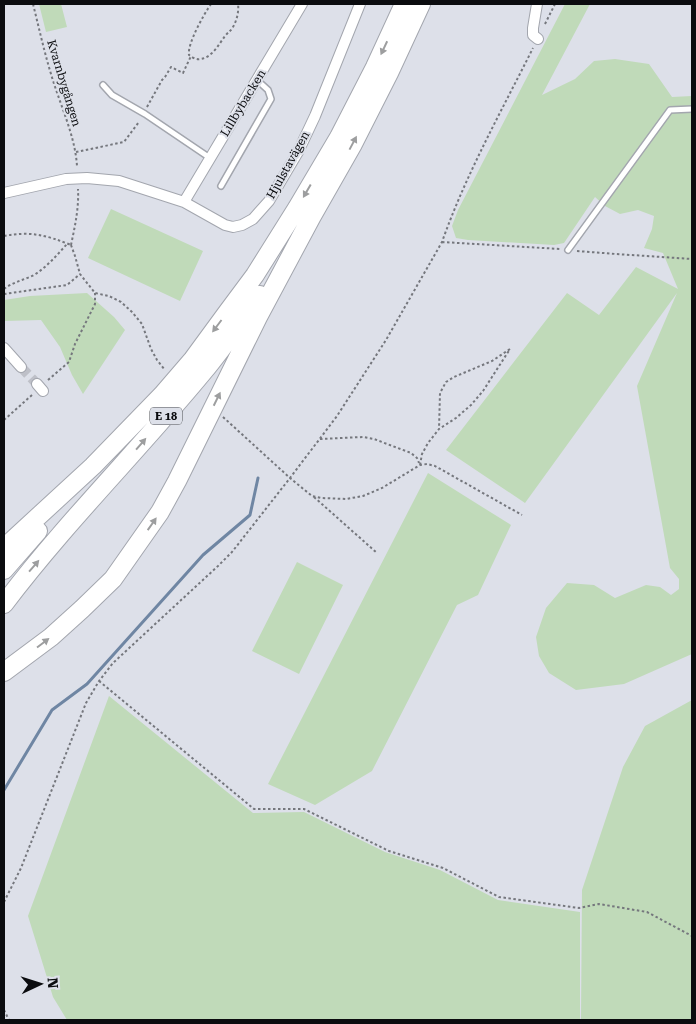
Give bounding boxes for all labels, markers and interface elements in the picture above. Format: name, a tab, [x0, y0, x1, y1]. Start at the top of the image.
street label: Kvarnbygången	[44, 38, 84, 128]
one-way arrow	[379, 41, 387, 55]
street label: Lillbybacken	[218, 67, 269, 139]
street label: Hjulstavägen	[264, 129, 312, 201]
one-way arrow	[349, 136, 357, 151]
one-way arrow	[303, 185, 312, 198]
one-way arrow	[212, 319, 222, 333]
one-way arrow	[214, 392, 222, 406]
road number: E 18	[150, 408, 182, 424]
one-way arrow	[136, 437, 147, 450]
one-way arrow	[147, 517, 157, 531]
one-way arrow	[28, 560, 40, 572]
one-way arrow	[36, 638, 49, 649]
north arrow	[15, 959, 65, 1009]
text: N	[45, 977, 61, 989]

